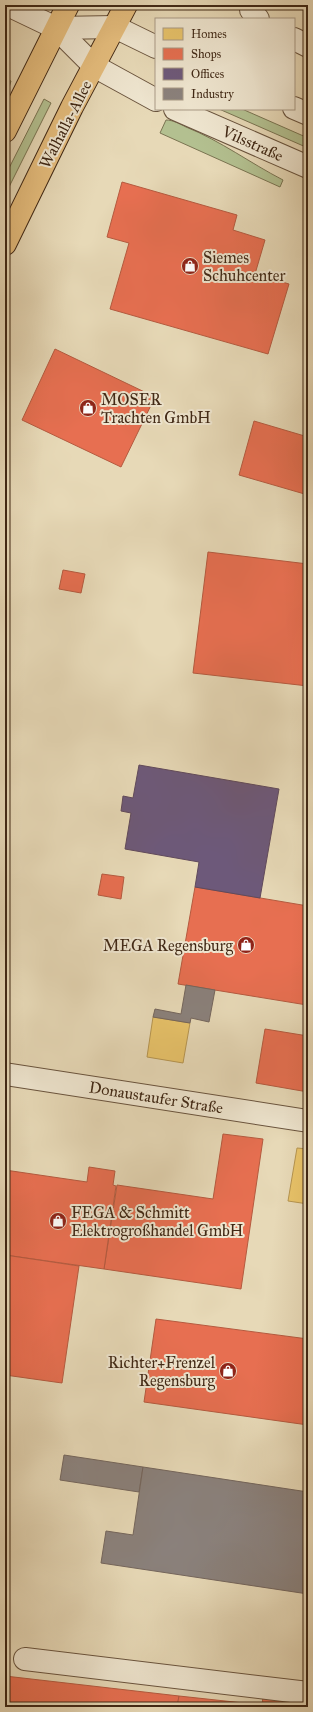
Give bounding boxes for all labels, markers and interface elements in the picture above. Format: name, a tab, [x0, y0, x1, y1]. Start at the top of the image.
legend	[155, 18, 295, 110]
text: Homes	[191, 27, 227, 41]
text: Shops	[191, 47, 221, 61]
text: Offices	[191, 67, 224, 81]
street label: Walhalla-Allee	[35, 77, 96, 171]
text: Industry	[191, 87, 234, 101]
street label: Vilsstraße	[218, 121, 287, 165]
place label: Siemes Schuhcenter	[203, 248, 286, 285]
shop icon: Siemes Schuhcenter	[180, 256, 200, 276]
place label: MOSER Trachten GmbH	[101, 390, 211, 427]
shop icon: MOSER Trachten GmbH	[78, 398, 98, 418]
shop icon: MEGA Regensburg	[236, 935, 256, 955]
place label: MEGA Regensburg	[103, 936, 234, 956]
street label: Donaustaufer Straße	[88, 1078, 225, 1118]
place label: FEGA & Schmitt Elektrogroßhandel GmbH	[71, 1203, 244, 1241]
shop icon: FEGA & Schmitt Elektrogroßhandel GmbH	[48, 1211, 68, 1231]
place label: Richter+Frenzel Regensburg	[108, 1353, 216, 1391]
shop icon: Richter+Frenzel Regensburg	[218, 1361, 238, 1381]

